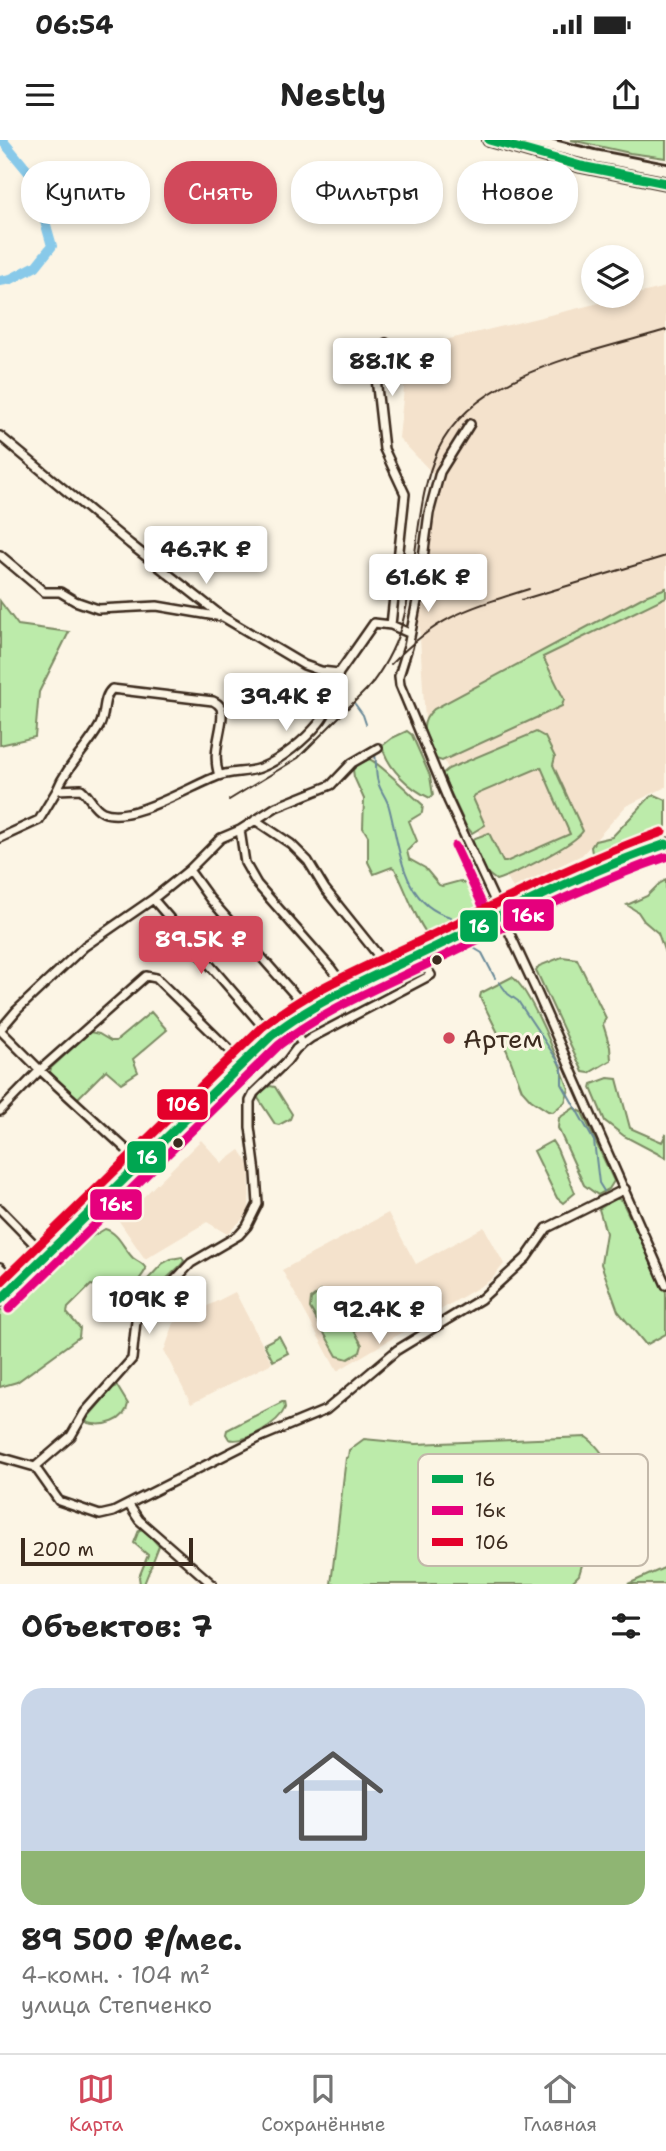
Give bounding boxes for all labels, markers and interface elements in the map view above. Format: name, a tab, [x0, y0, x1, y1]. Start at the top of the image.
text: 06:54	[35, 7, 113, 42]
text: Nestly	[280, 73, 386, 116]
icon: menu	[21, 76, 59, 114]
icon: share	[607, 76, 645, 114]
chip: Купить	[21, 161, 150, 224]
chip: Снять	[164, 161, 277, 224]
chip: Фильтры	[291, 161, 443, 224]
chip: Новое	[457, 161, 578, 224]
map controls	[581, 245, 644, 308]
button: layers	[581, 245, 644, 308]
pin: 88.1K ₽	[327, 338, 457, 398]
text: 88.1K ₽	[349, 346, 435, 376]
pin: 46.7K ₽	[141, 526, 271, 586]
text: 46.7K ₽	[160, 534, 252, 564]
pin: 61.6K ₽	[363, 554, 493, 614]
text: 61.6K ₽	[385, 562, 471, 592]
pin: 39.4K ₽	[221, 674, 351, 733]
text: 39.4K ₽	[240, 681, 332, 711]
line badge: 16к	[502, 898, 555, 932]
text: 16к	[511, 903, 545, 928]
line badge: 16	[459, 909, 499, 943]
text: 16	[468, 914, 490, 939]
pin: 89.5K ₽	[136, 916, 266, 976]
text: 89.5K ₽	[155, 924, 247, 954]
unlabelled marker	[430, 953, 444, 967]
place label: Артем	[463, 1021, 543, 1056]
marker: Артем	[441, 1030, 457, 1046]
line badge: 106	[156, 1088, 209, 1121]
text: 106	[166, 1092, 200, 1117]
unlabelled marker	[171, 1136, 185, 1150]
line badge: 16	[126, 1140, 167, 1174]
text: 16	[136, 1145, 158, 1170]
line badge: 16к	[89, 1188, 143, 1221]
text: 16к	[99, 1192, 133, 1217]
pin: 109K ₽	[92, 1276, 206, 1336]
text: 109K ₽	[108, 1284, 190, 1314]
pin: 92.4K ₽	[314, 1286, 444, 1346]
text: 92.4K ₽	[333, 1294, 425, 1324]
legend	[418, 1454, 648, 1566]
text: 16	[475, 1467, 496, 1492]
text: 16к	[475, 1498, 506, 1523]
text: 106	[475, 1530, 509, 1555]
scale bar	[21, 1535, 192, 1567]
text: 200 m	[32, 1537, 94, 1562]
text: Объектов: 7	[21, 1606, 213, 1647]
icon: filters	[607, 1607, 645, 1645]
icon: home	[270, 1733, 396, 1859]
text: 89 500 ₽/мес.	[21, 1919, 242, 1960]
text: 4-комн. · 104 m²	[21, 1960, 210, 1990]
text: улица Степченко	[21, 1990, 212, 2020]
tab: Карта	[69, 2070, 123, 2137]
tab: Сохранённые	[261, 2070, 385, 2137]
tab: Главная	[523, 2070, 597, 2137]

